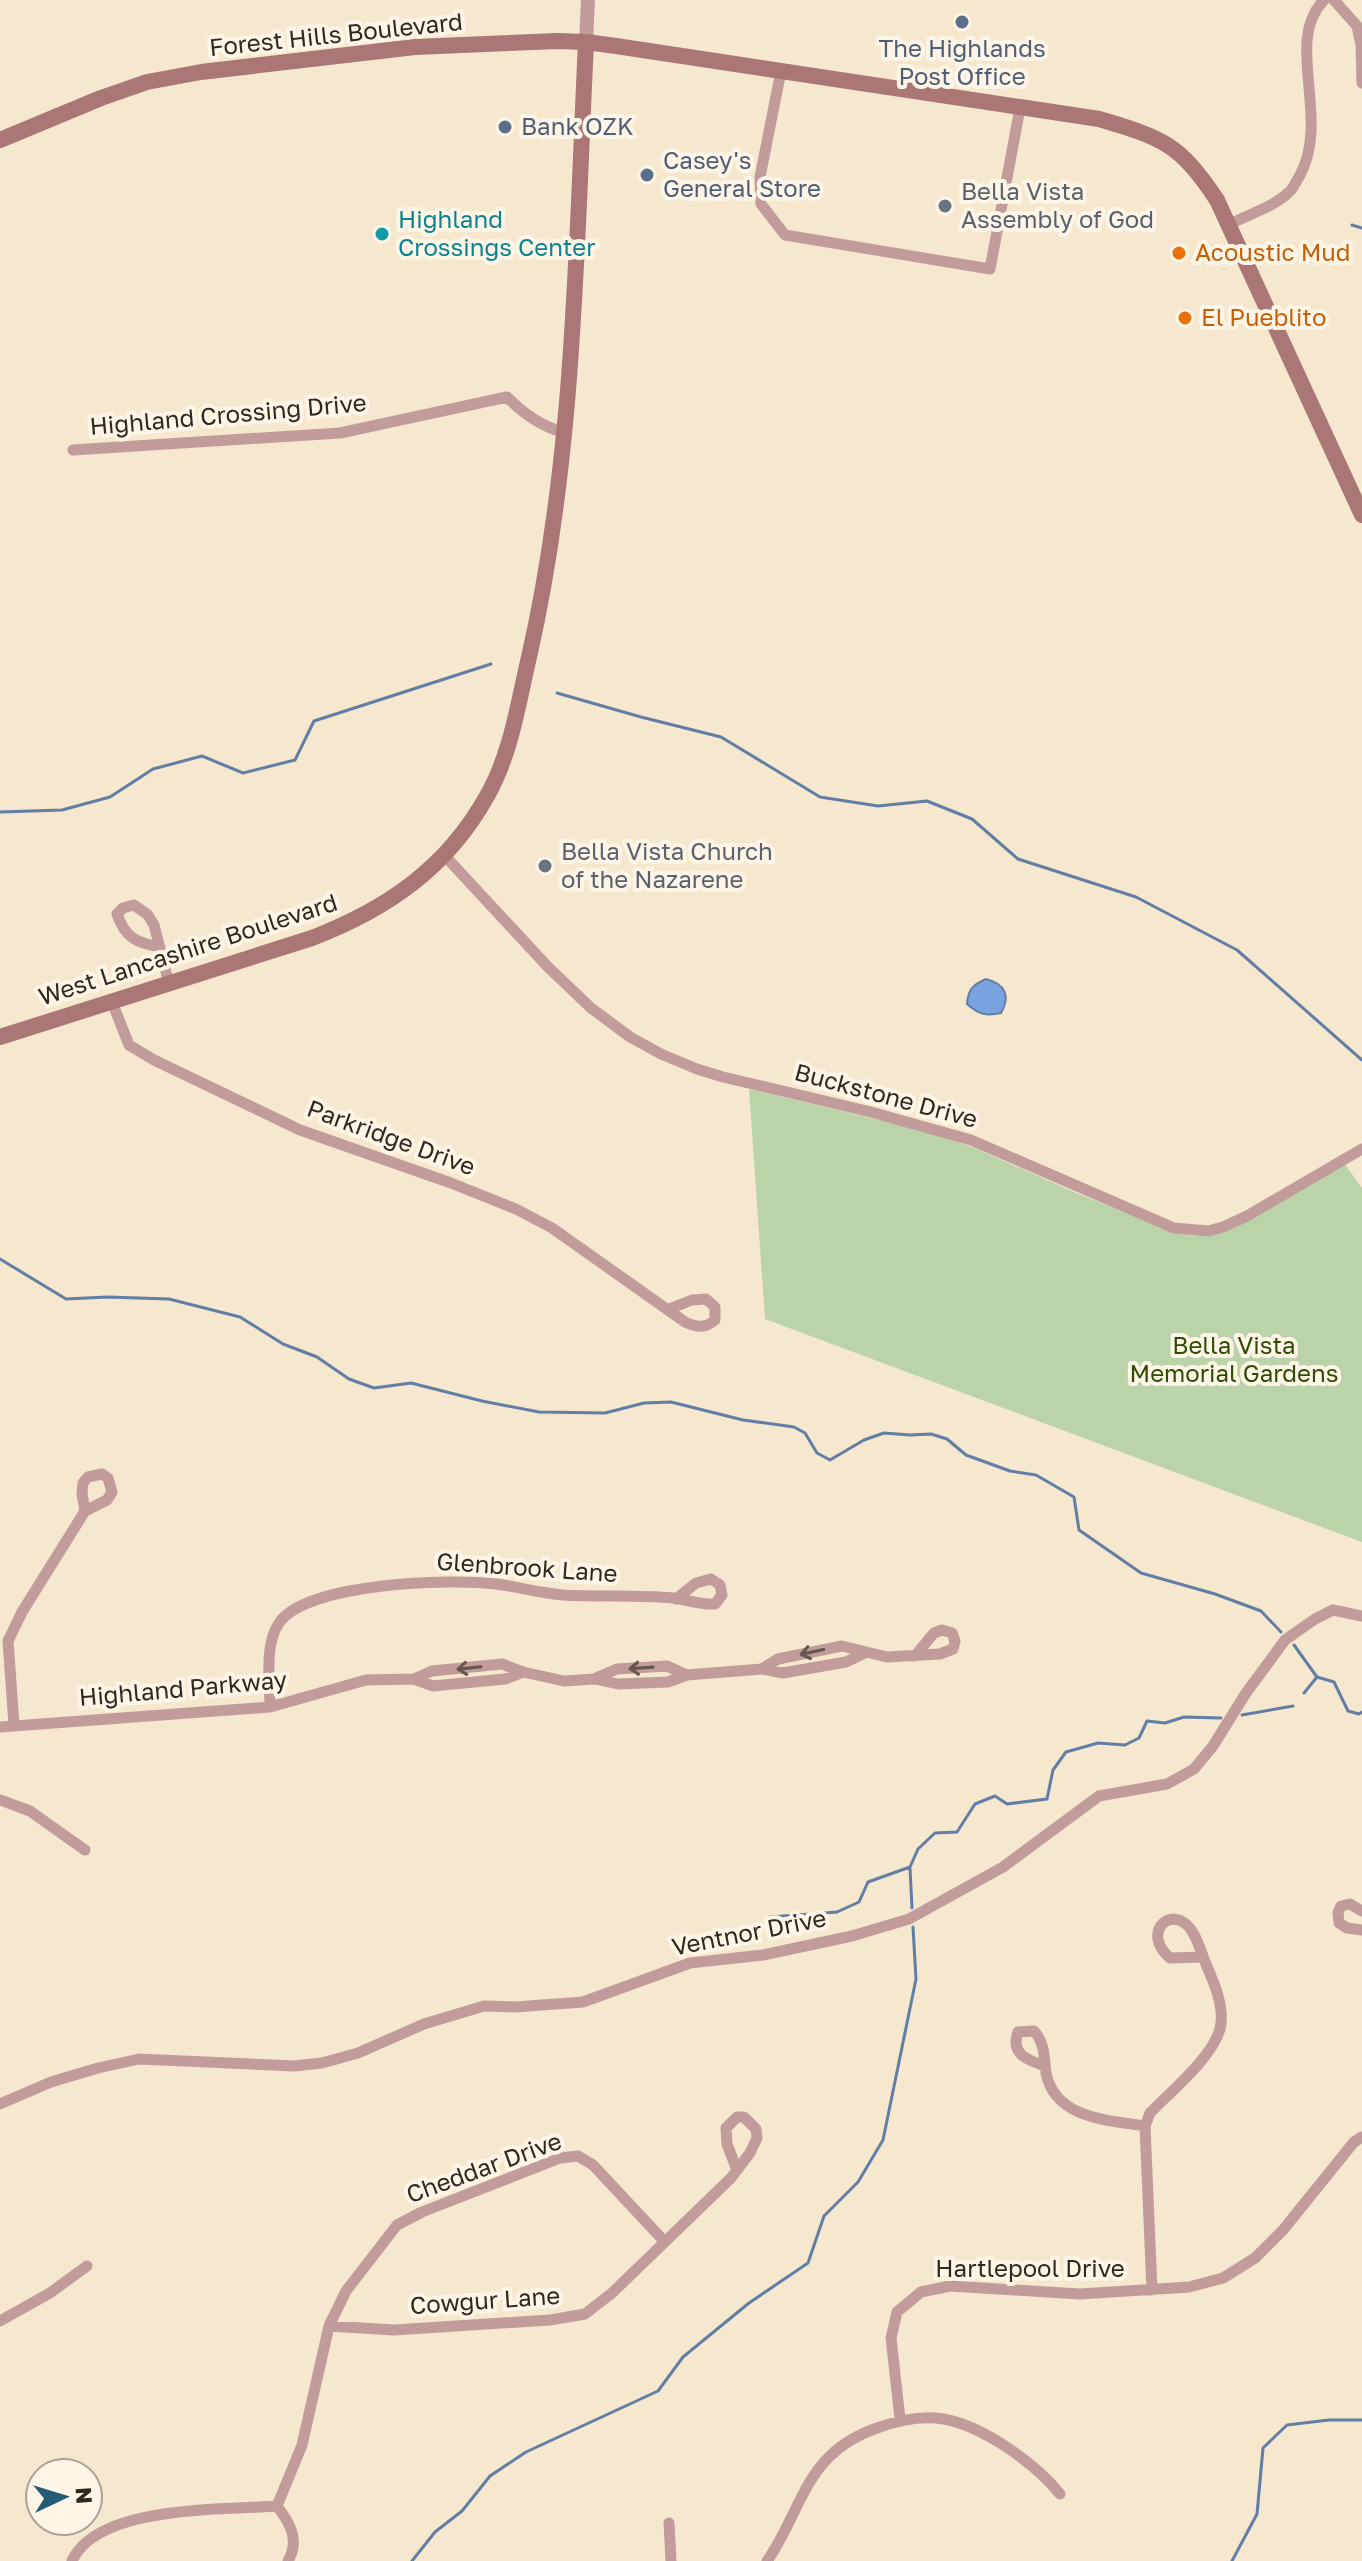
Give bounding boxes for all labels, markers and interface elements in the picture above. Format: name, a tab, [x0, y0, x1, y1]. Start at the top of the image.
street label: Forest Hills Boulevard	[208, 6, 464, 61]
marker: The Highlands Post Office	[953, 13, 971, 31]
place label: The Highlands Post Office	[878, 33, 1046, 90]
place label: Bank OZK	[521, 111, 633, 140]
marker: Bank OZK	[496, 118, 514, 136]
place label: Casey's General Store	[663, 145, 821, 202]
marker: Casey's General Store	[638, 166, 656, 184]
place label: Bella Vista Assembly of God	[961, 176, 1154, 233]
marker: Bella Vista Assembly of God	[936, 197, 954, 215]
place label: Highland Crossings Center	[398, 204, 596, 261]
marker: Highland Crossings Center	[373, 225, 391, 243]
place label: Acoustic Mud	[1195, 237, 1351, 266]
marker: Acoustic Mud	[1170, 244, 1188, 262]
place label: El Pueblito	[1201, 302, 1326, 331]
marker: El Pueblito	[1176, 309, 1194, 327]
street label: Highland Crossing Drive	[88, 387, 367, 440]
place label: Bella Vista Church of the Nazarene	[561, 836, 773, 893]
marker: Bella Vista Church of the Nazarene	[536, 857, 554, 875]
street label: West Lancashire Boulevard	[35, 887, 340, 1011]
street label: Buckstone Drive	[792, 1056, 981, 1133]
street label: Parkridge Drive	[304, 1093, 479, 1180]
park label: Bella Vista Memorial Gardens	[1130, 1330, 1339, 1387]
street label: Glenbrook Lane	[436, 1546, 619, 1587]
one-way arrow	[800, 1645, 826, 1660]
one-way arrow	[456, 1660, 483, 1675]
one-way arrow	[628, 1661, 655, 1676]
street label: Highland Parkway	[78, 1664, 288, 1711]
street label: Ventnor Drive	[669, 1902, 828, 1961]
street label: Cheddar Drive	[402, 2125, 565, 2208]
street label: Hartlepool Drive	[935, 2253, 1125, 2282]
street label: Cowgur Lane	[409, 2280, 561, 2319]
north arrow	[24, 2457, 104, 2537]
text: N	[70, 2486, 99, 2505]

